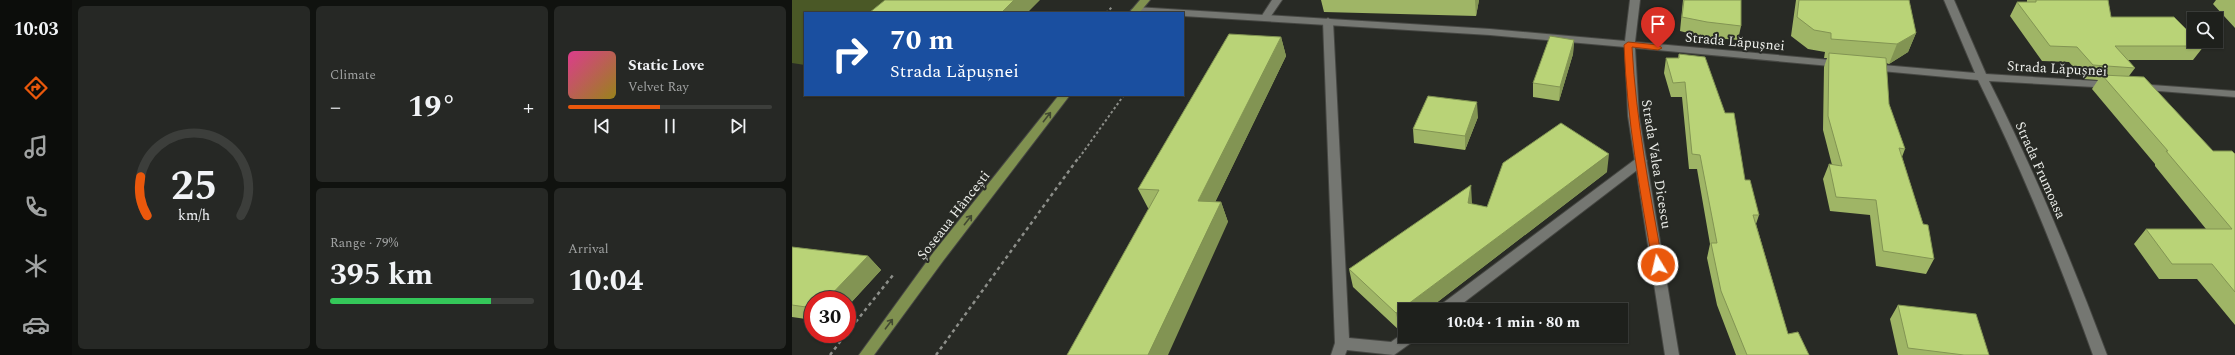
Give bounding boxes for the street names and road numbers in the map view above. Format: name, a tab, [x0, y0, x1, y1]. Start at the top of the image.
street label: Strada Lăpușnei	[1684, 27, 1786, 56]
street label: Strada Lăpușnei	[2006, 55, 2108, 82]
street label: Strada Valea Dicescu	[1636, 98, 1677, 230]
street label: Strada Frumoasa	[2010, 118, 2071, 222]
street label: Șoseaua Hâncești	[912, 166, 995, 264]

